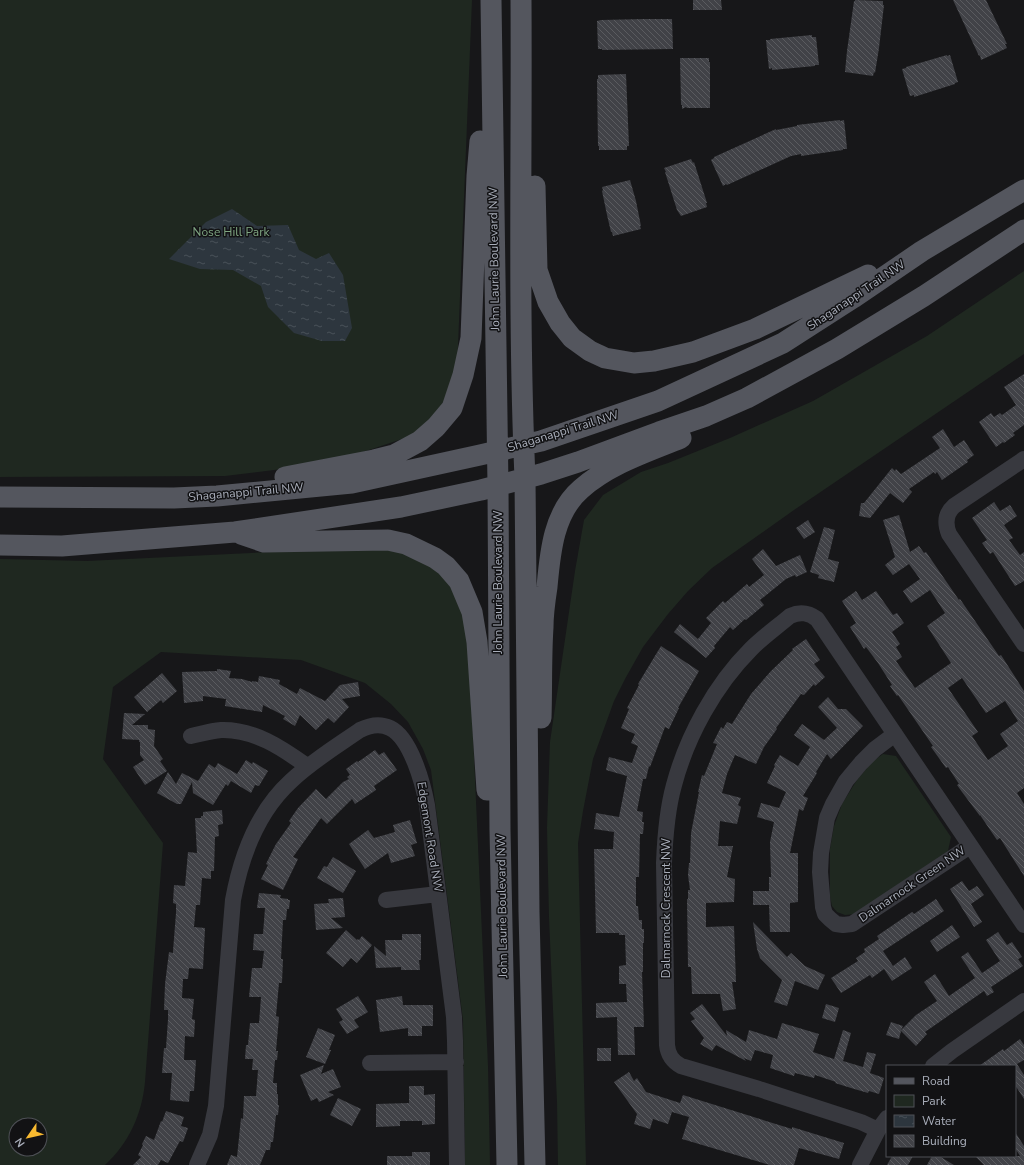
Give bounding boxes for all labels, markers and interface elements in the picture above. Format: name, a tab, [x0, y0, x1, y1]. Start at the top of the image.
street label: John Laurie Boulevard NW	[485, 187, 503, 332]
park label: Nose Hill Park	[193, 224, 270, 240]
street label: Shaganappi Trail NW	[804, 256, 908, 334]
street label: Shaganappi Trail NW	[505, 406, 621, 456]
street label: Shaganappi Trail NW	[188, 479, 304, 505]
street label: John Laurie Boulevard NW	[490, 510, 506, 655]
street label: Edgemont Road NW	[413, 781, 447, 893]
street label: John Laurie Boulevard NW	[493, 834, 511, 979]
street label: Dalmarnock Crescent NW	[658, 838, 674, 978]
street label: Dalmarnock Green NW	[855, 842, 969, 926]
legend	[886, 1065, 1016, 1157]
text: Road	[922, 1073, 950, 1089]
text: Park	[922, 1093, 947, 1109]
text: Water	[922, 1113, 956, 1129]
north arrow	[8, 1117, 48, 1157]
text: Building	[922, 1133, 967, 1149]
text: N	[12, 1135, 29, 1150]

